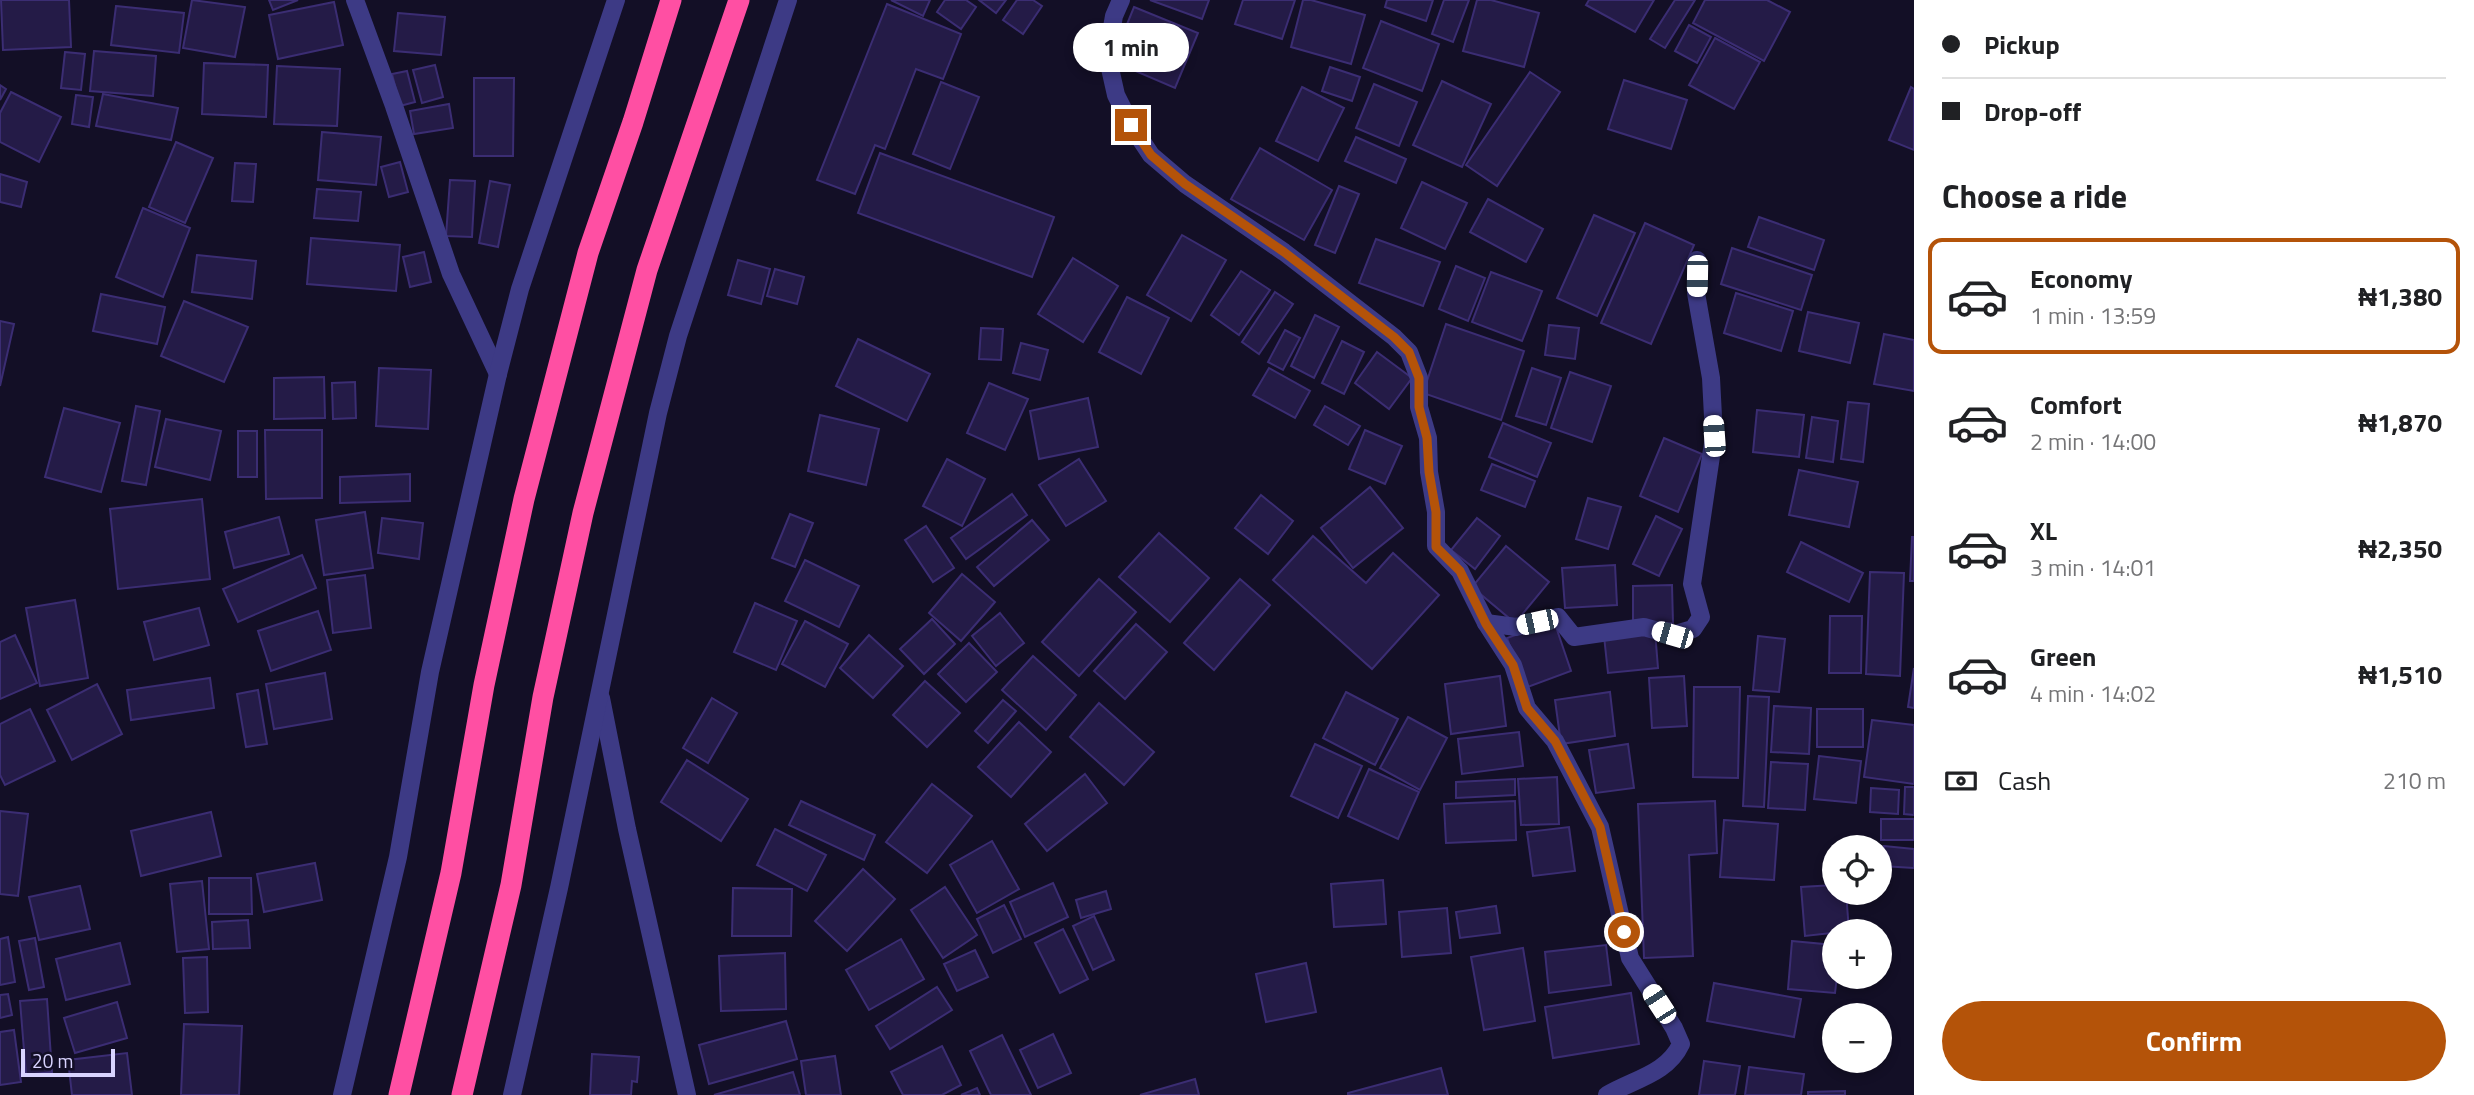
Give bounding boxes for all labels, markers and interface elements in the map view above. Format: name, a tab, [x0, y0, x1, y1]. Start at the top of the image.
callout: 1 min	[1073, 24, 1189, 72]
text: Pickup	[1984, 25, 2060, 64]
text: 1 min	[1103, 30, 1159, 65]
text: Drop-off	[1984, 92, 2081, 131]
route end	[1115, 109, 1147, 141]
text: Choose a ride	[1942, 172, 2127, 220]
car	[1687, 255, 1708, 297]
text: Economy	[2030, 259, 2132, 298]
icon: car	[1946, 265, 2009, 328]
text: ₦1,380	[2358, 277, 2442, 316]
text: 1 min · 13:59	[2030, 298, 2156, 333]
text: Comfort	[2030, 385, 2122, 424]
icon: car	[1946, 391, 2009, 454]
text: ₦1,870	[2358, 403, 2442, 442]
car	[1703, 414, 1726, 458]
text: 2 min · 14:00	[2030, 424, 2156, 459]
text: XL	[2030, 511, 2057, 550]
icon: car	[1946, 517, 2009, 580]
text: ₦2,350	[2358, 529, 2442, 568]
text: 3 min · 14:01	[2030, 550, 2156, 585]
car	[1515, 607, 1560, 637]
car	[1649, 619, 1696, 651]
text: Green	[2030, 637, 2096, 676]
icon: car	[1946, 643, 2009, 706]
text: ₦1,510	[2358, 655, 2442, 694]
text: 4 min · 14:02	[2030, 676, 2156, 711]
text: Cash	[1998, 761, 2051, 800]
icon: cash	[1942, 762, 1980, 800]
text: 210 m	[2383, 763, 2446, 798]
map controls	[1822, 835, 1892, 1073]
button: locate	[1822, 835, 1892, 905]
route start	[1608, 916, 1640, 948]
button: +	[1822, 919, 1892, 989]
car	[1639, 981, 1680, 1027]
button: Confirm	[1942, 1001, 2446, 1081]
button: −	[1822, 1003, 1892, 1073]
scale bar	[21, 1046, 116, 1078]
text: 20 m	[32, 1046, 73, 1075]

